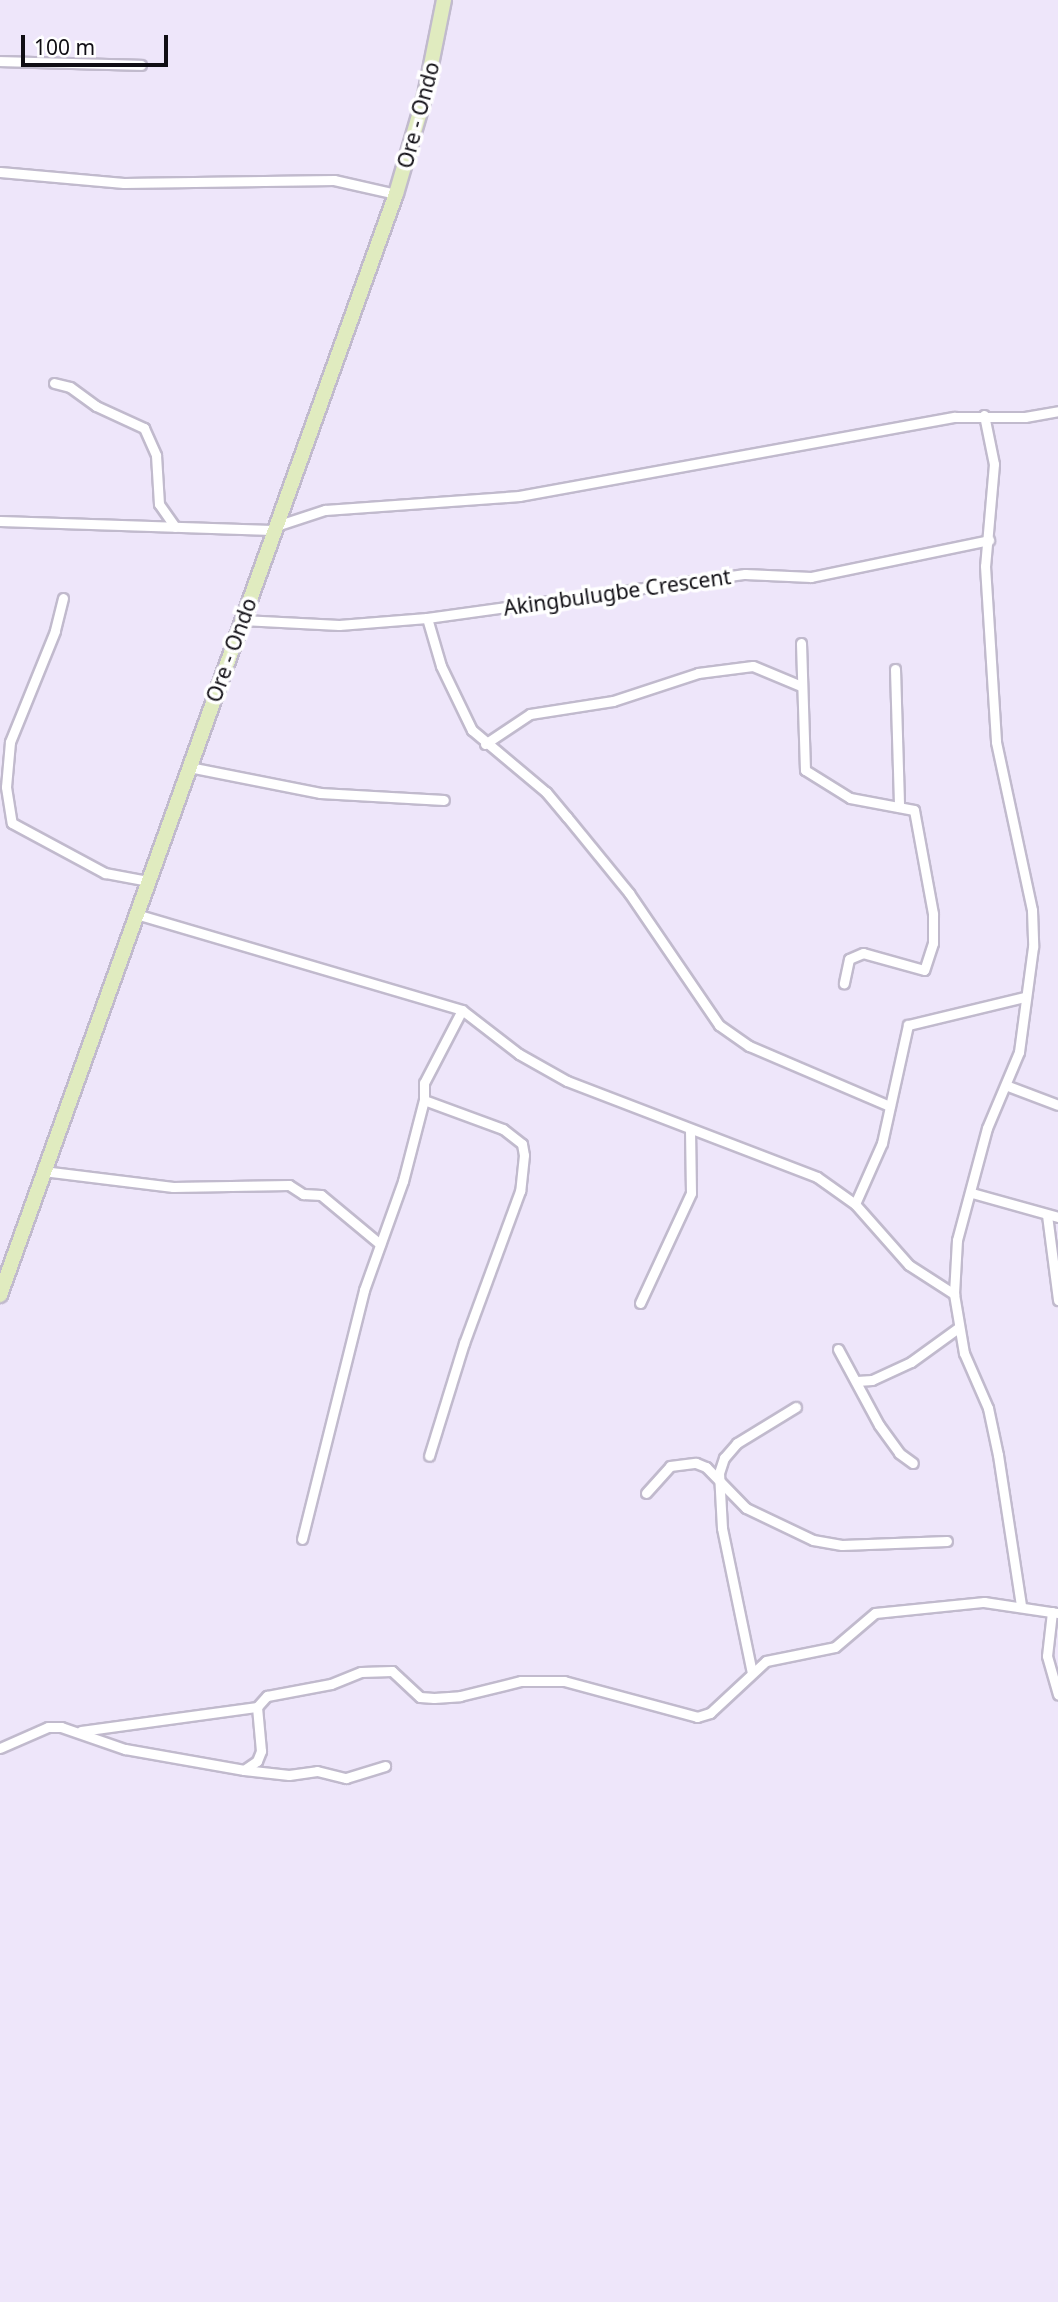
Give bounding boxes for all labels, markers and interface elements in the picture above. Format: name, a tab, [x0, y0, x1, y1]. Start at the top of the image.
scale bar	[24, 21, 172, 65]
text: 100 m	[34, 33, 95, 61]
street label: Ore - Ondo	[392, 59, 444, 171]
street label: Akingbulugbe Crescent	[502, 564, 732, 620]
street label: Ore - Ondo	[200, 594, 262, 706]

